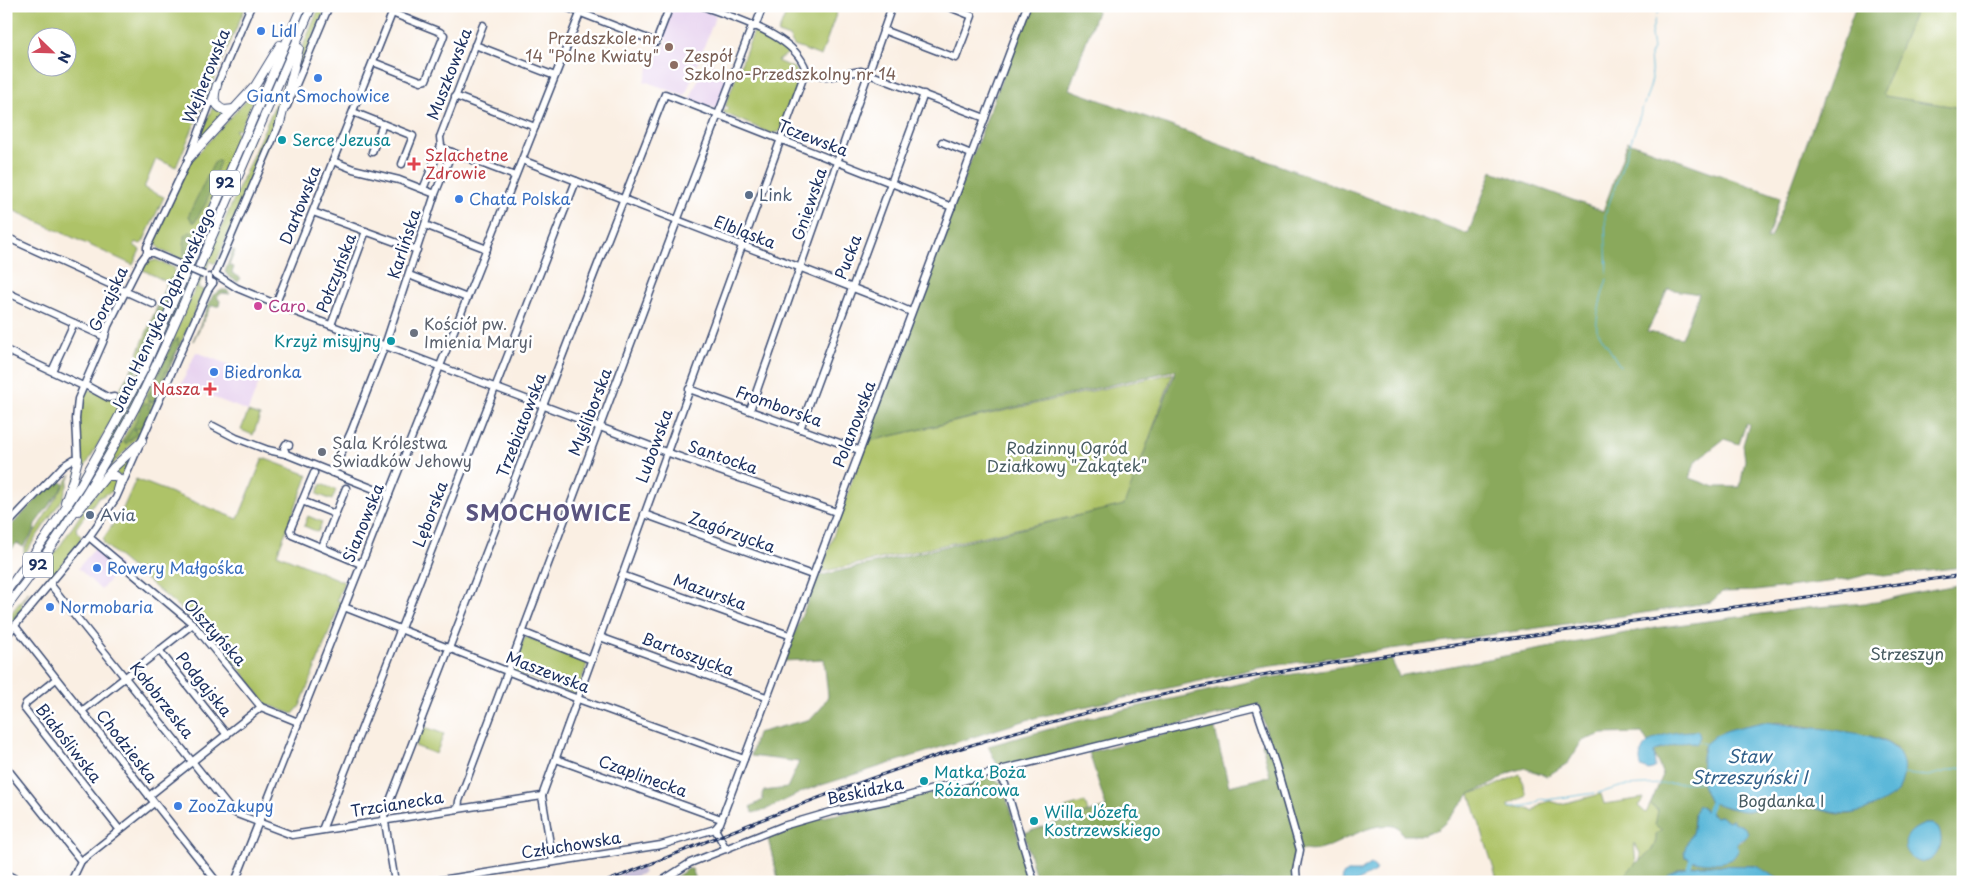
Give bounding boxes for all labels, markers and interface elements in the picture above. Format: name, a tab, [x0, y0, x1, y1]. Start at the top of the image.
place label: Lidl	[271, 18, 297, 42]
street label: Muszkowska	[420, 24, 477, 123]
street label: Wejherowska	[175, 25, 235, 127]
marker: Lidl	[255, 25, 267, 37]
place label: Przedszkole nr 14 "Polne Kwiaty"	[525, 25, 660, 67]
north arrow	[28, 28, 78, 78]
marker: Przedszkole nr 14 "Polne Kwiaty"	[663, 41, 675, 53]
place label: Zespół Szkolno-Przedszkolny nr 14	[684, 43, 896, 85]
text: N	[53, 48, 76, 66]
marker: Zespół Szkolno-Przedszkolny nr 14	[668, 59, 680, 71]
marker: Giant Smochowice	[312, 72, 324, 84]
place label: Giant Smochowice	[246, 83, 390, 107]
street label: Tczewska	[775, 113, 852, 161]
place label: Serce Jezusa	[292, 127, 390, 151]
marker: Serce Jezusa	[276, 134, 288, 146]
place label: Szlachetne Zdrowie	[425, 142, 509, 184]
marker: Szlachetne Zdrowie	[407, 157, 421, 171]
street label: Darłowska	[272, 162, 326, 248]
street label: Gniewska	[784, 164, 832, 243]
road number: 92	[210, 170, 240, 196]
place label: Link	[759, 182, 792, 206]
place label: Chata Polska	[469, 186, 571, 210]
marker: Link	[743, 189, 755, 201]
marker: Chata Polska	[453, 193, 465, 205]
street label: Jana Henryka Dąbrowskiego	[104, 203, 220, 416]
street label: Karlińska	[381, 206, 426, 282]
street label: Elbląska	[711, 208, 780, 254]
street label: Połczyńska	[309, 229, 361, 316]
street label: Pucka	[828, 231, 867, 283]
street label: Gorajska	[82, 262, 133, 335]
place label: Caro	[268, 293, 306, 317]
marker: Caro	[252, 300, 264, 312]
place label: Kościół pw. Imienia Maryi	[424, 311, 533, 353]
marker: Kościół pw. Imienia Maryi	[408, 327, 420, 339]
place label: Krzyż misyjny	[274, 328, 381, 352]
marker: Krzyż misyjny	[385, 335, 397, 347]
place label: Biedronka	[224, 359, 302, 383]
street label: Myśliborska	[561, 364, 617, 459]
marker: Biedronka	[208, 366, 220, 378]
street label: Trzebiatowska	[489, 369, 551, 480]
place label: Nasza	[152, 376, 200, 400]
street label: Polanowska	[826, 377, 881, 470]
street label: Fromborska	[733, 378, 826, 432]
marker: Nasza	[204, 383, 216, 395]
street label: Lubowska	[629, 405, 678, 486]
place label: Sala Królestwa Świadków Jehowy	[332, 430, 472, 472]
street label: Santocka	[685, 433, 762, 479]
park label: Rodzinny Ogród Działkowy "Zakątek"	[987, 435, 1147, 477]
marker: Sala Królestwa Świadków Jehowy	[316, 446, 328, 458]
street label: Lęborska	[405, 477, 453, 550]
street label: Sianowska	[335, 479, 389, 566]
district label: SMOCHOWICE	[466, 496, 632, 528]
place label: Avia	[100, 502, 136, 526]
street label: Zagórzycka	[686, 504, 779, 558]
marker: Avia	[84, 509, 96, 521]
road number: 92	[23, 552, 53, 578]
place label: Rowery Małgośka	[107, 555, 244, 579]
marker: Rowery Małgośka	[91, 562, 103, 574]
street label: Mazurska	[670, 567, 750, 615]
street label: Olsztyńska	[179, 592, 253, 671]
place label: Normobaria	[60, 594, 153, 618]
marker: Normobaria	[44, 601, 56, 613]
street label: Bartoszycka	[639, 625, 738, 681]
park label: Strzeszyn	[1870, 641, 1944, 665]
street label: Maszewska	[503, 644, 594, 698]
street label: Podgajska	[171, 646, 239, 721]
street label: Kołobrzeska	[125, 656, 201, 743]
street label: Białośliwska	[31, 698, 108, 787]
street label: Chodzieska	[91, 704, 164, 787]
water label: Staw Strzeszyński I	[1691, 742, 1809, 790]
street label: Czaplinecka	[596, 748, 691, 802]
place label: Matka Boża Różańcowa	[934, 759, 1026, 801]
street label: Beskidzka	[824, 770, 905, 810]
marker: Matka Boża Różańcowa	[918, 775, 930, 787]
street label: Trzcianecka	[349, 784, 445, 822]
park label: Bogdanka I	[1738, 788, 1824, 812]
place label: ZooZakupy	[188, 793, 274, 817]
place label: Willa Józefa Kostrzewskiego	[1044, 799, 1161, 841]
marker: ZooZakupy	[172, 800, 184, 812]
marker: Willa Józefa Kostrzewskiego	[1028, 815, 1040, 827]
street label: Człuchowska	[519, 824, 622, 864]

